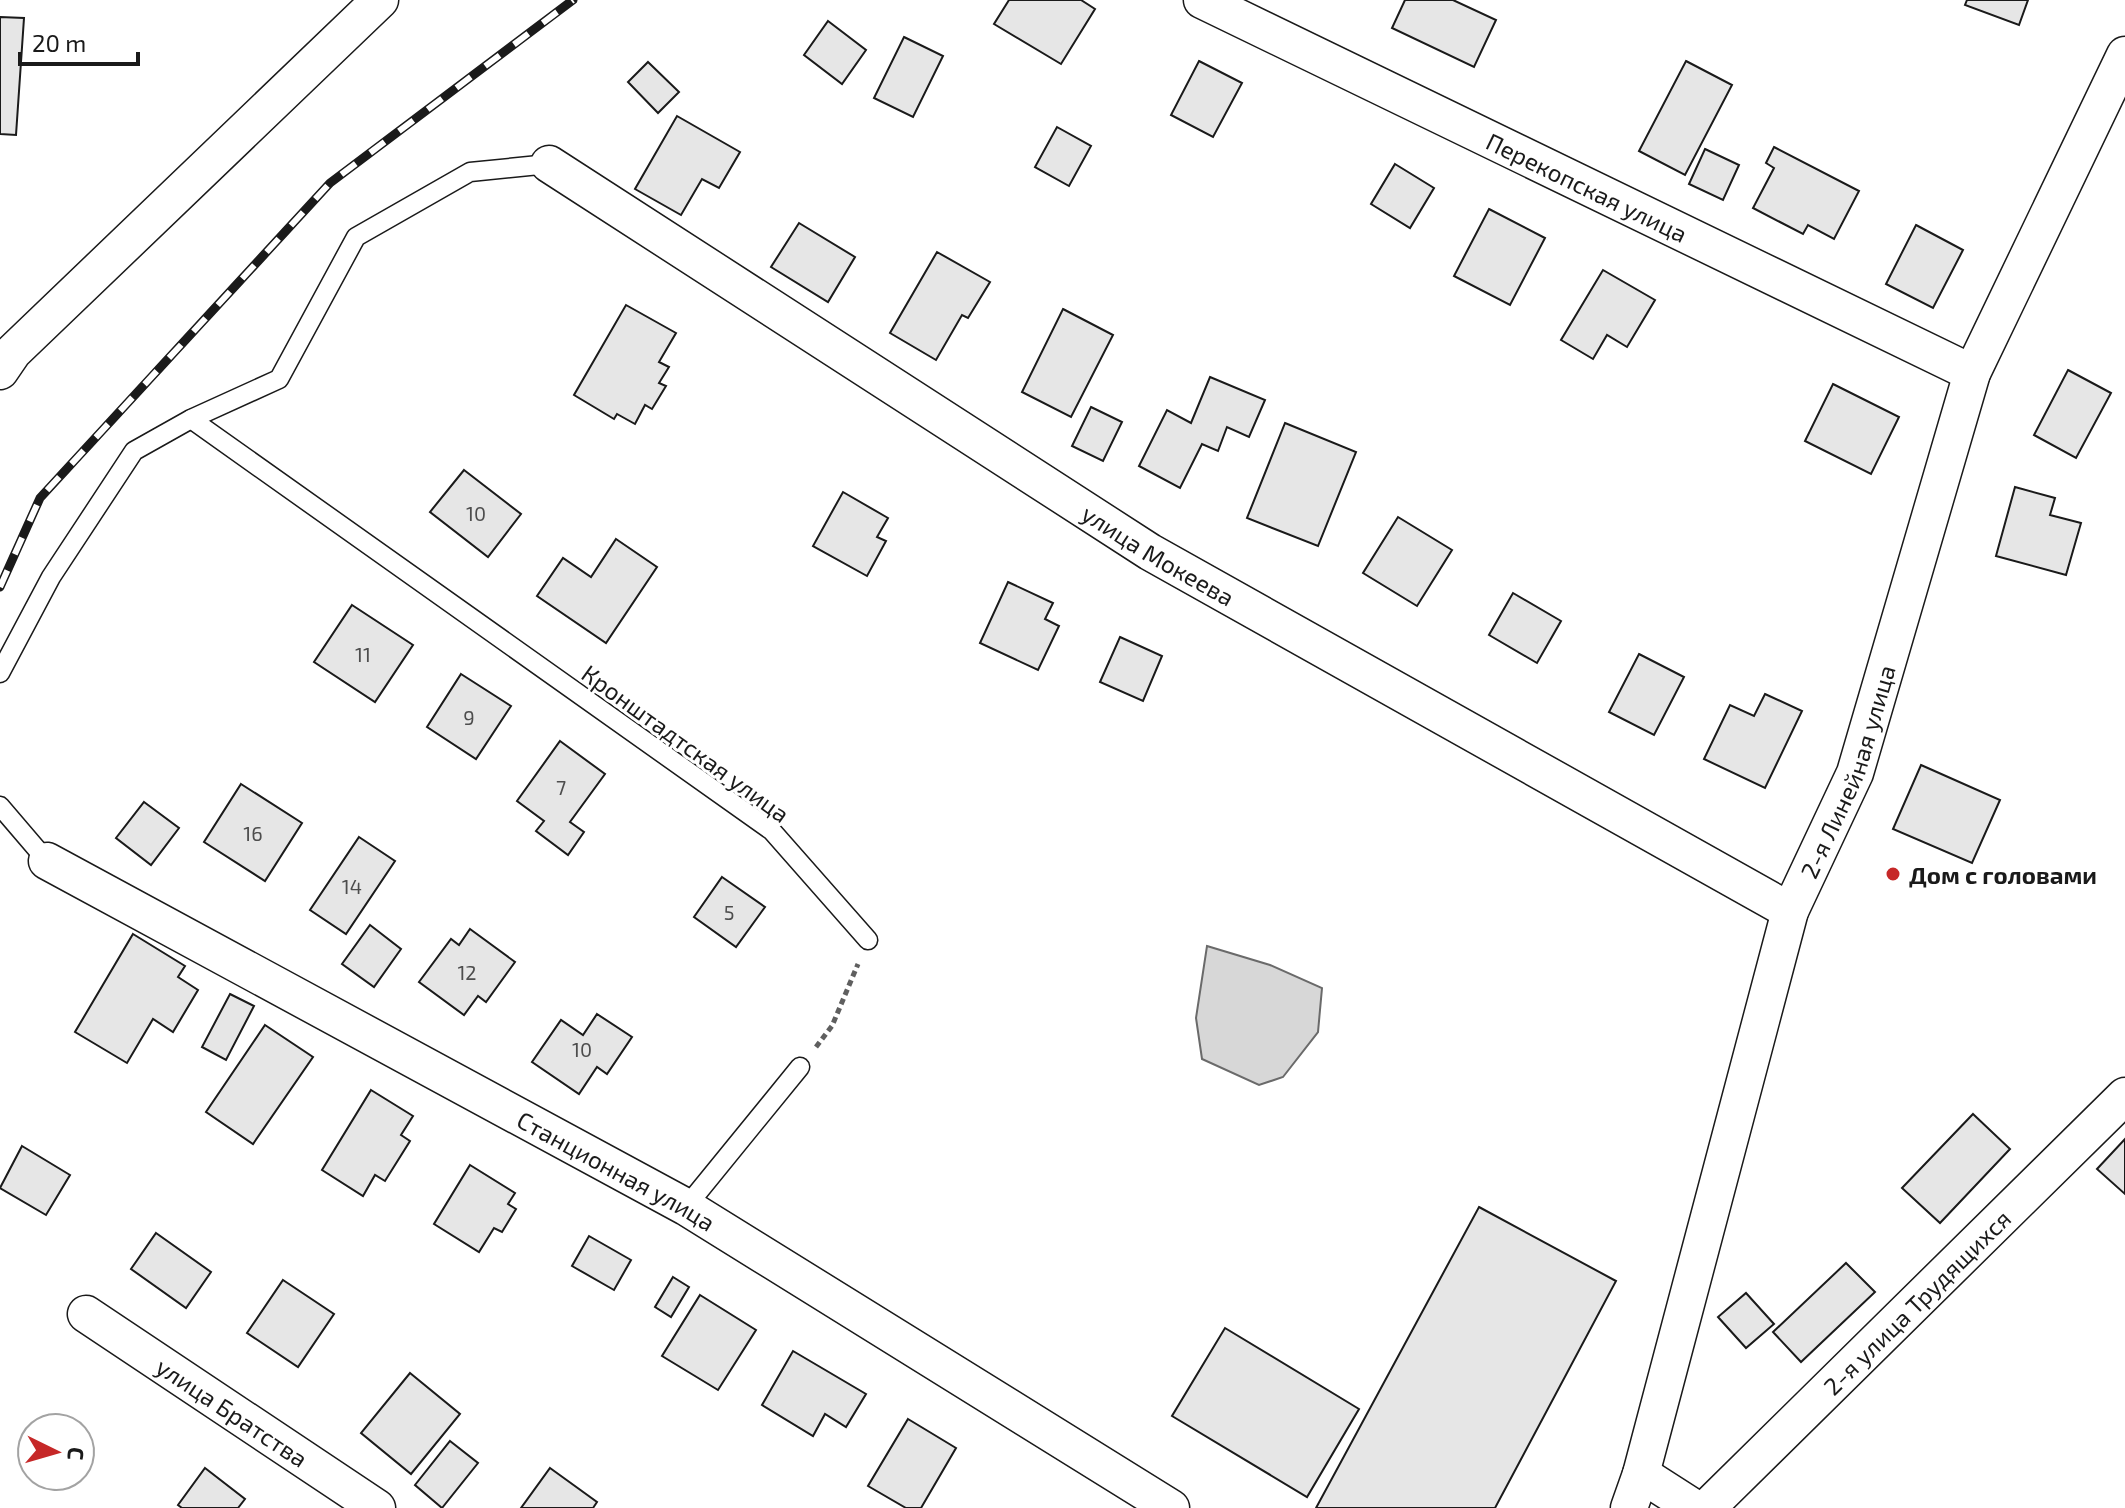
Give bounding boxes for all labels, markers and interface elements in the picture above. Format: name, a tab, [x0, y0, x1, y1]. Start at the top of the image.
scale bar	[20, 16, 138, 66]
text: 20 m	[32, 28, 86, 57]
street label: Перекопская улица	[1482, 126, 1692, 248]
street label: улица Мокеева	[1076, 498, 1240, 611]
house number: 10	[466, 501, 486, 525]
house number: 11	[355, 642, 371, 666]
street label: Кронштадтская улица	[576, 658, 795, 829]
street label: 2-я Линейная улица	[1793, 661, 1900, 882]
house number: 9	[463, 705, 475, 729]
house number: 7	[556, 775, 566, 799]
house number: 16	[243, 821, 263, 845]
place label: Дом с головами	[1909, 860, 2097, 889]
marker: Дом с головами	[1884, 865, 1902, 883]
house number: 14	[342, 874, 362, 898]
house number: 5	[724, 900, 734, 924]
house number: 12	[457, 960, 477, 984]
house number: 10	[572, 1037, 592, 1061]
street label: Станционная улица	[513, 1104, 721, 1236]
street label: 2-я улица Трудящихся	[1817, 1203, 2016, 1400]
street label: улица Братства	[151, 1351, 314, 1472]
north arrow	[16, 1412, 96, 1492]
text: С	[63, 1446, 90, 1461]

